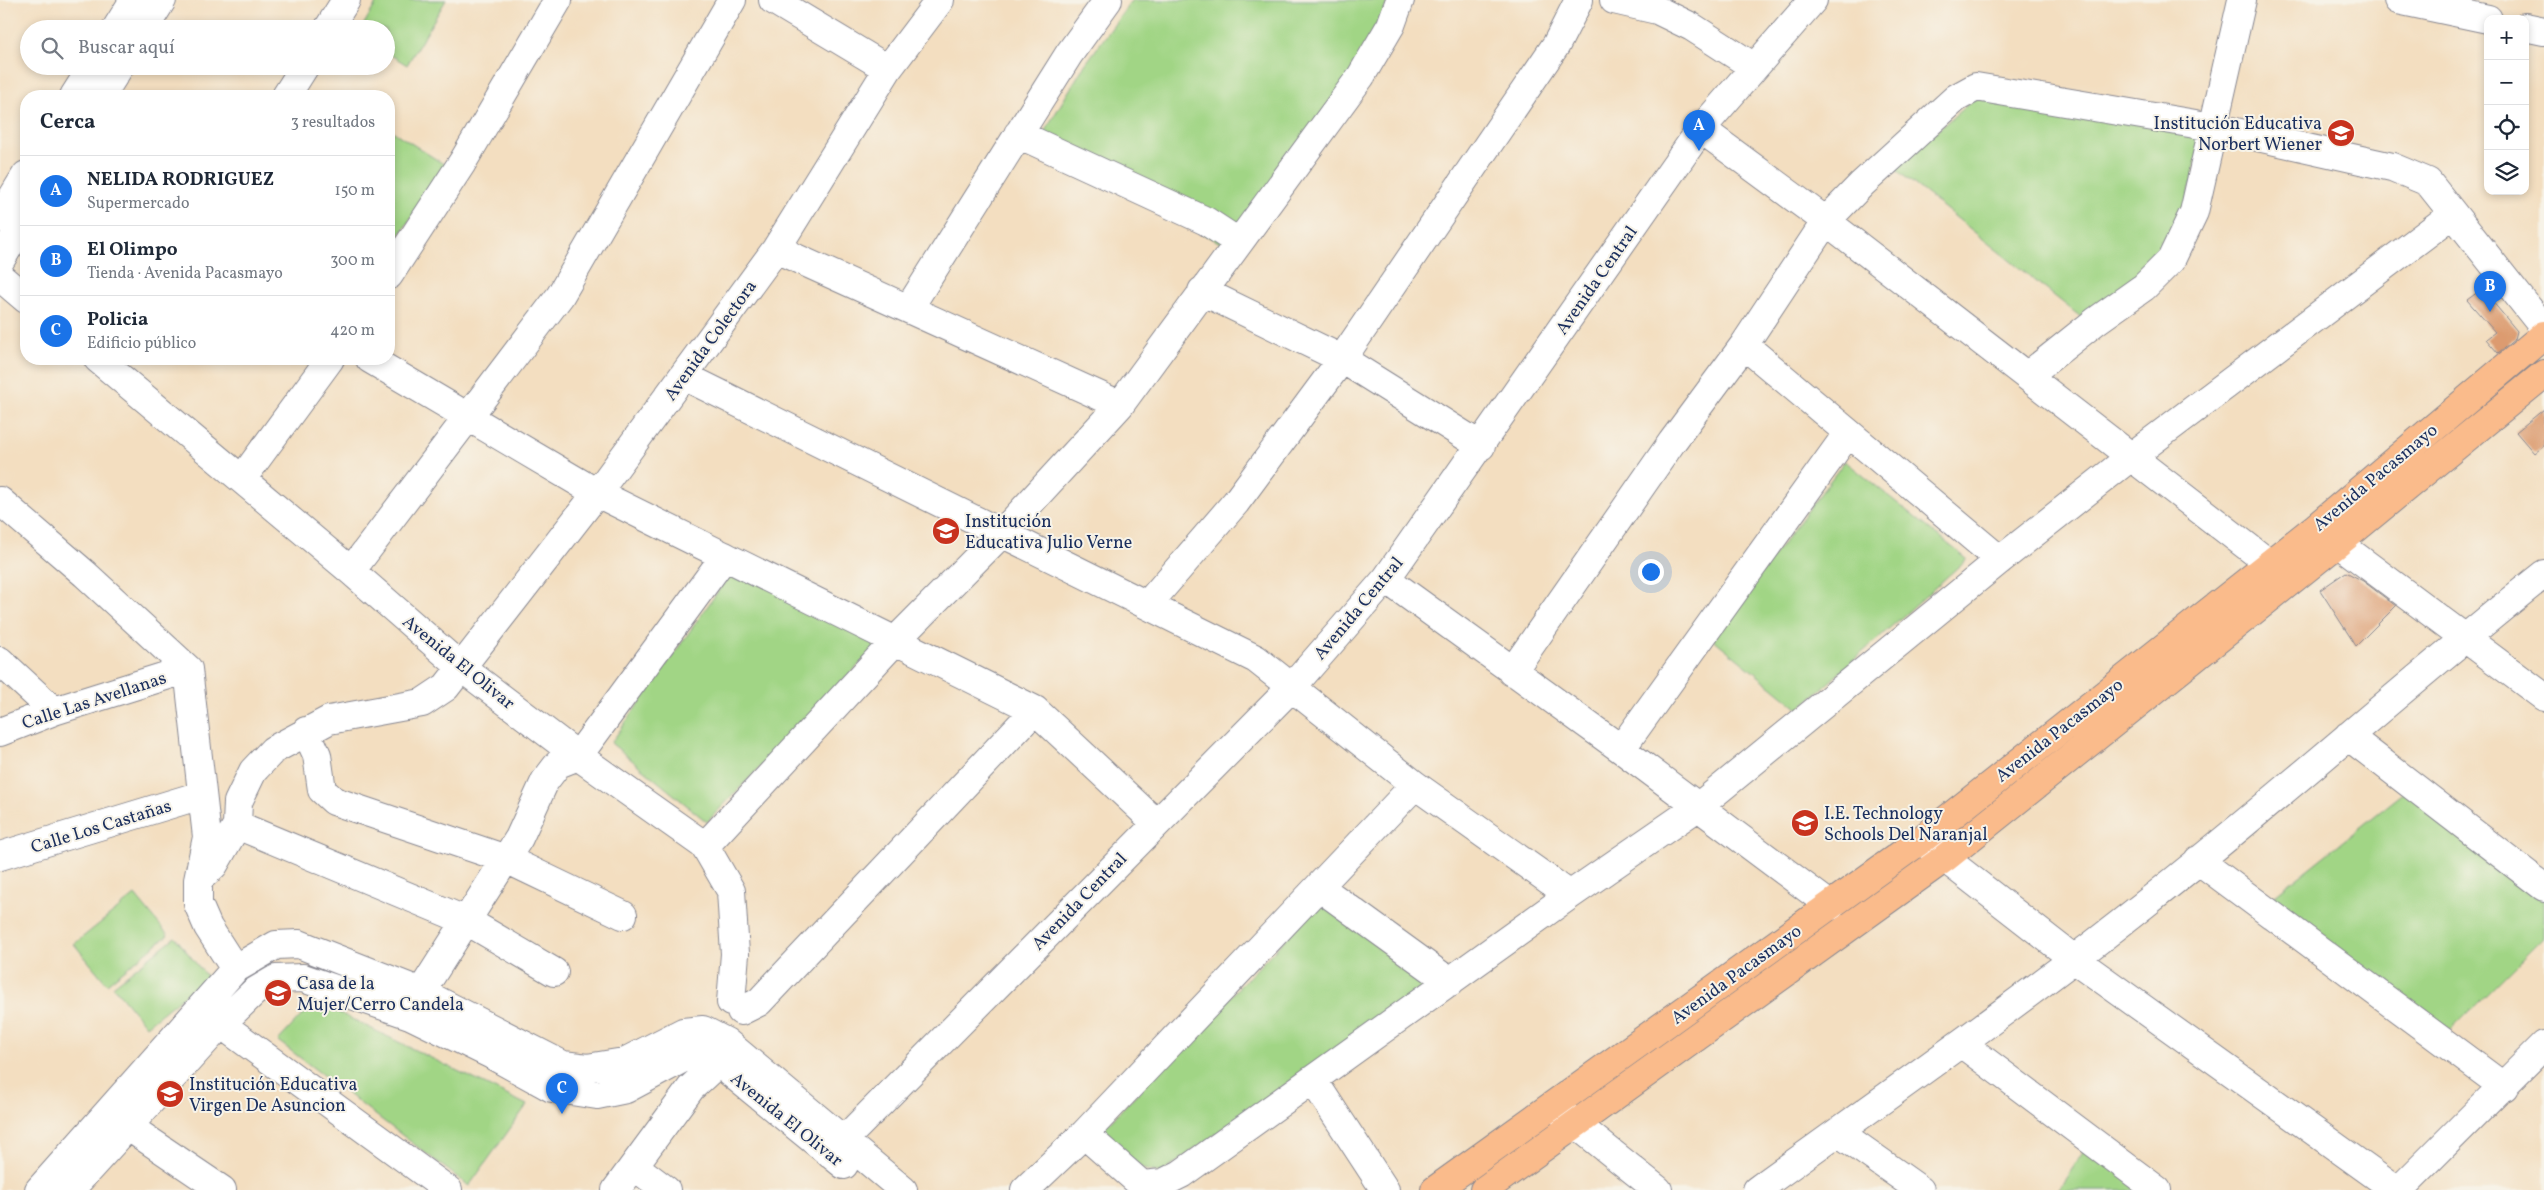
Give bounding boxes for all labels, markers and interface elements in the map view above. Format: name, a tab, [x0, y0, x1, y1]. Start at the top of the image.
map controls	[2484, 15, 2529, 195]
button: +	[2484, 15, 2529, 60]
search box	[20, 20, 395, 75]
icon: search	[38, 34, 66, 62]
text: Buscar aquí	[78, 35, 175, 61]
button: −	[2484, 60, 2529, 105]
button: locate	[2484, 105, 2529, 150]
text: Cerca	[40, 108, 95, 137]
pin: A	[1683, 110, 1715, 151]
text: 3 resultados	[291, 112, 375, 134]
place label: Institución Educativa Norbert Wiener	[2154, 112, 2322, 158]
school or university icon: Institución Educativa Norbert Wiener	[2326, 118, 2356, 148]
button: layers	[2484, 150, 2529, 195]
text: NELIDA RODRIGUEZ	[87, 167, 274, 193]
text: A	[50, 180, 62, 202]
text: 150 m	[334, 180, 375, 202]
text: Supermercado	[87, 193, 189, 215]
street label: Avenida Central	[1550, 221, 1644, 340]
text: El Olimpo	[87, 237, 178, 263]
text: B	[51, 250, 61, 272]
text: 300 m	[330, 250, 375, 272]
text: Tienda · Avenida Pacasmayo	[87, 263, 283, 285]
pin: B	[2474, 271, 2506, 312]
street label: Avenida Colectora	[659, 275, 764, 406]
text: Policia	[87, 307, 148, 333]
text: C	[51, 320, 61, 342]
text: 420 m	[330, 320, 375, 342]
text: Edificio público	[87, 333, 196, 355]
street label: Avenida Pacasmayo	[2308, 418, 2444, 538]
place label: Institución Educativa Julio Verne	[965, 510, 1132, 556]
school or university icon: Institución Educativa Julio Verne	[931, 516, 961, 546]
street label: Avenida Central	[1309, 552, 1410, 666]
your location	[1638, 559, 1664, 585]
street label: Avenida El Olivar	[397, 610, 520, 717]
street label: Calle Las Avellanas	[19, 666, 170, 737]
street label: Avenida Pacasmayo	[1991, 673, 2129, 789]
street label: Calle Los Castañas	[28, 794, 175, 861]
place label: I.E. Technology Schools Del Naranjal	[1824, 802, 1988, 848]
school or university icon: I.E. Technology Schools Del Naranjal	[1790, 808, 1820, 838]
street label: Avenida Central	[1027, 847, 1133, 957]
street label: Avenida Pacasmayo	[1666, 919, 1807, 1031]
place label: Casa de la Mujer/Cerro Candela	[297, 972, 464, 1018]
school or university icon: Casa de la Mujer/Cerro Candela	[263, 978, 293, 1008]
street label: Avenida El Olivar	[725, 1067, 848, 1174]
place label: Institución Educativa Virgen De Asuncion	[189, 1073, 358, 1119]
pin: C	[546, 1073, 578, 1114]
school or university icon: Institución Educativa Virgen De Asuncion	[155, 1079, 185, 1109]

